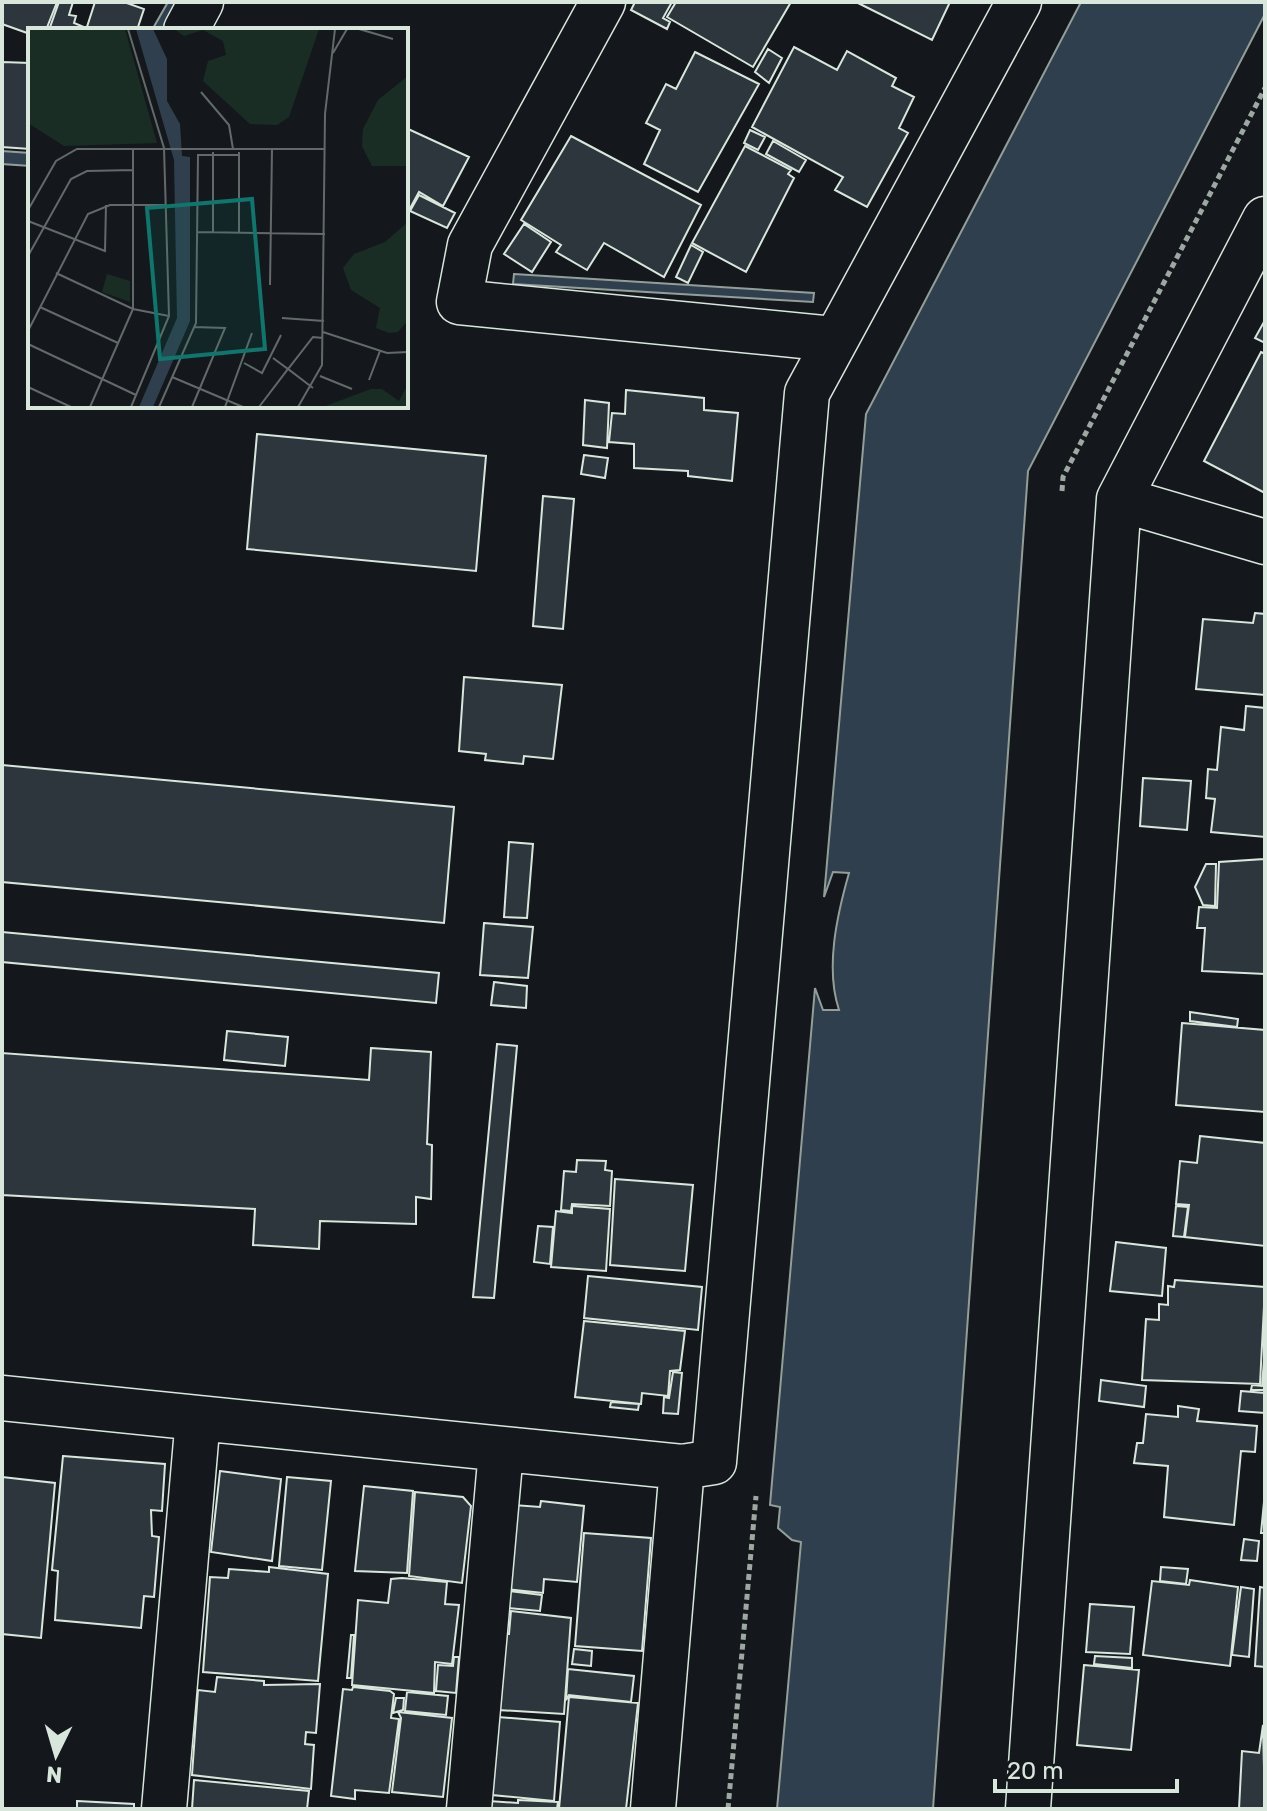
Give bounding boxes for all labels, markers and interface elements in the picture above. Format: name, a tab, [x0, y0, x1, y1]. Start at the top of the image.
inset map	[28, 28, 408, 408]
north arrow	[16, 1715, 96, 1795]
scale bar	[995, 1743, 1177, 1793]
text: 20 m	[1007, 1757, 1064, 1785]
text: N	[45, 1760, 63, 1789]

